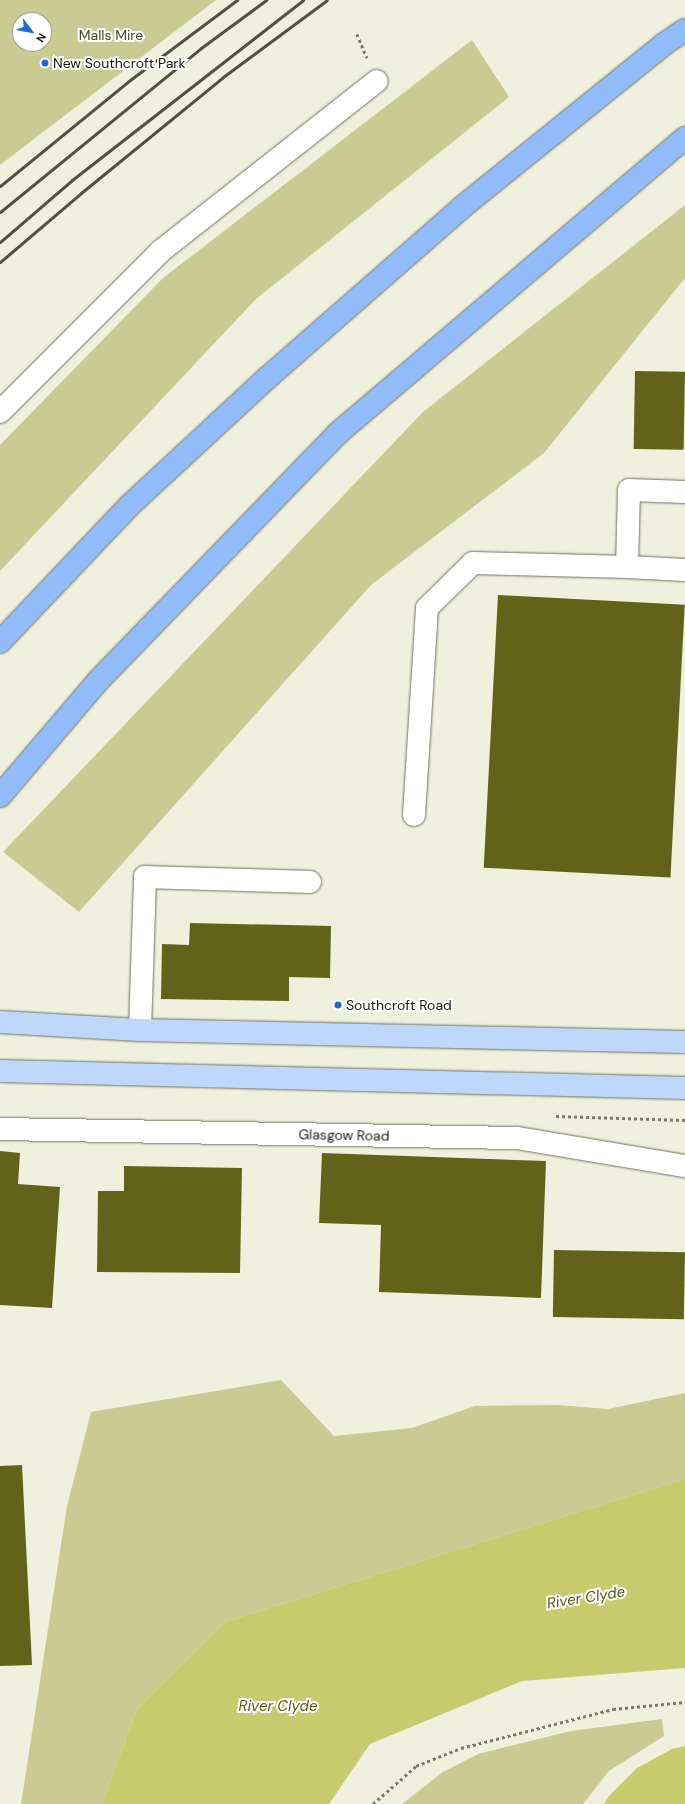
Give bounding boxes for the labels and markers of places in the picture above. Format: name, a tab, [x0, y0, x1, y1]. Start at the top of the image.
place label: New Southcroft Park	[53, 55, 186, 71]
marker: New Southcroft Park	[40, 58, 50, 68]
place label: Southcroft Road	[346, 997, 452, 1013]
marker: Southcroft Road	[333, 1000, 343, 1010]

